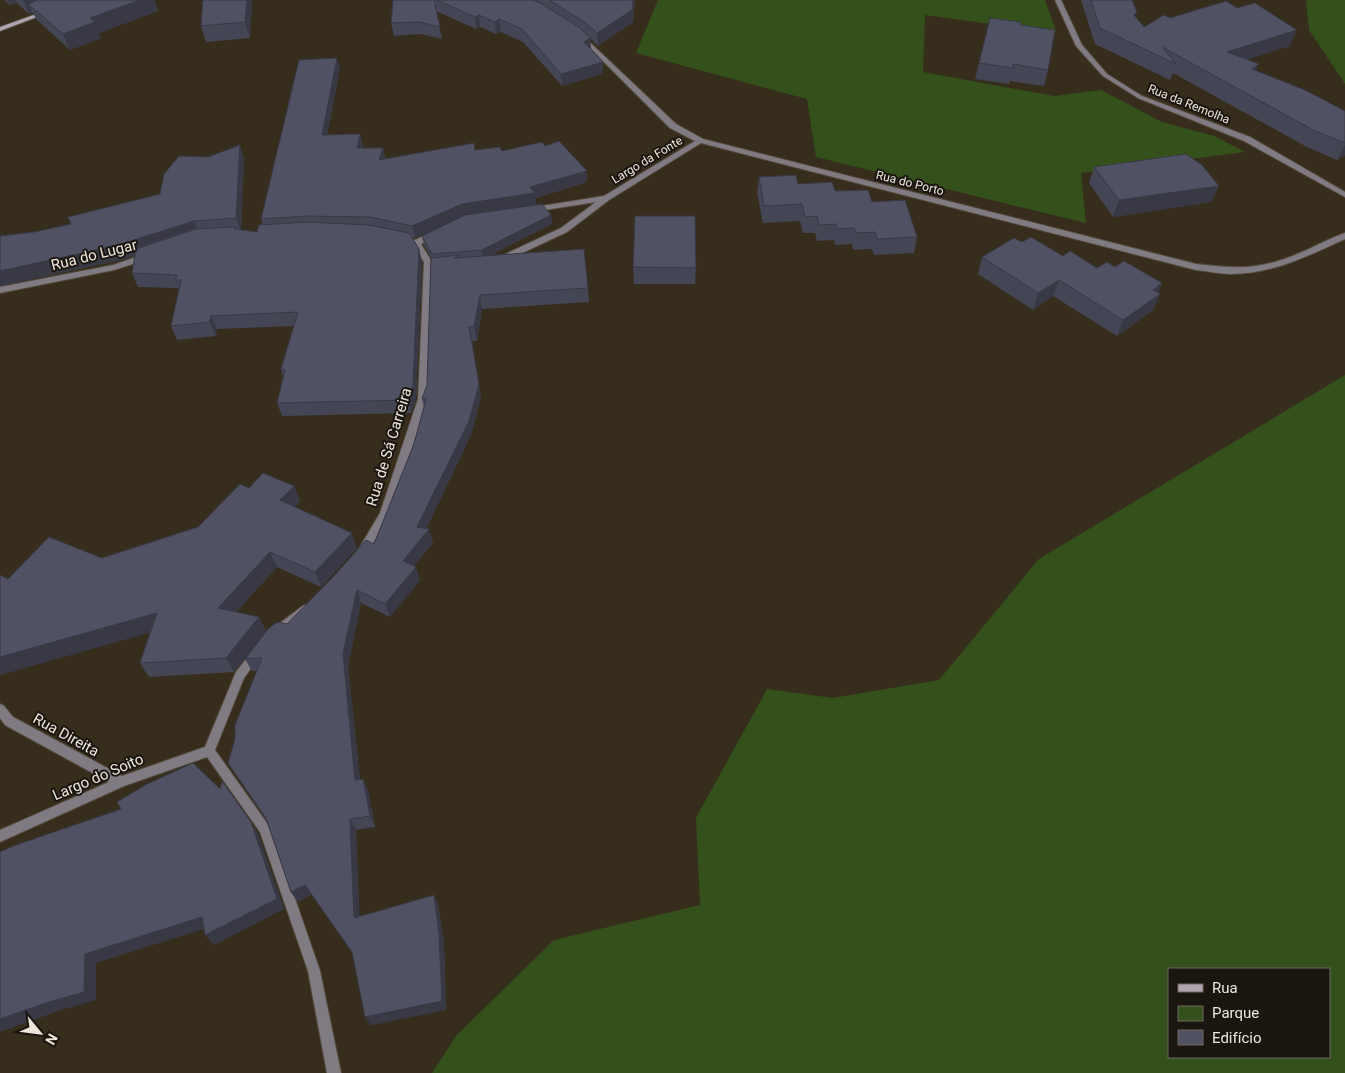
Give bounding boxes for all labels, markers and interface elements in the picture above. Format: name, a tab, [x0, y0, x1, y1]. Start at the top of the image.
street label: Rua da Remolha	[1146, 81, 1232, 127]
street label: Largo da Fonte	[609, 133, 685, 187]
street label: Rua do Porto	[875, 168, 946, 198]
street label: Rua do Lugar	[49, 236, 139, 274]
street label: Rua de Sá Carreira	[362, 386, 416, 508]
street label: Rua Direita	[30, 710, 102, 760]
street label: Largo do Soito	[50, 750, 146, 804]
legend	[1168, 968, 1330, 1058]
text: Rua	[1212, 979, 1238, 997]
text: Parque	[1212, 1004, 1259, 1022]
north arrow	[15, 1008, 65, 1058]
text: Edifício	[1212, 1029, 1261, 1047]
text: N	[42, 1031, 61, 1048]

